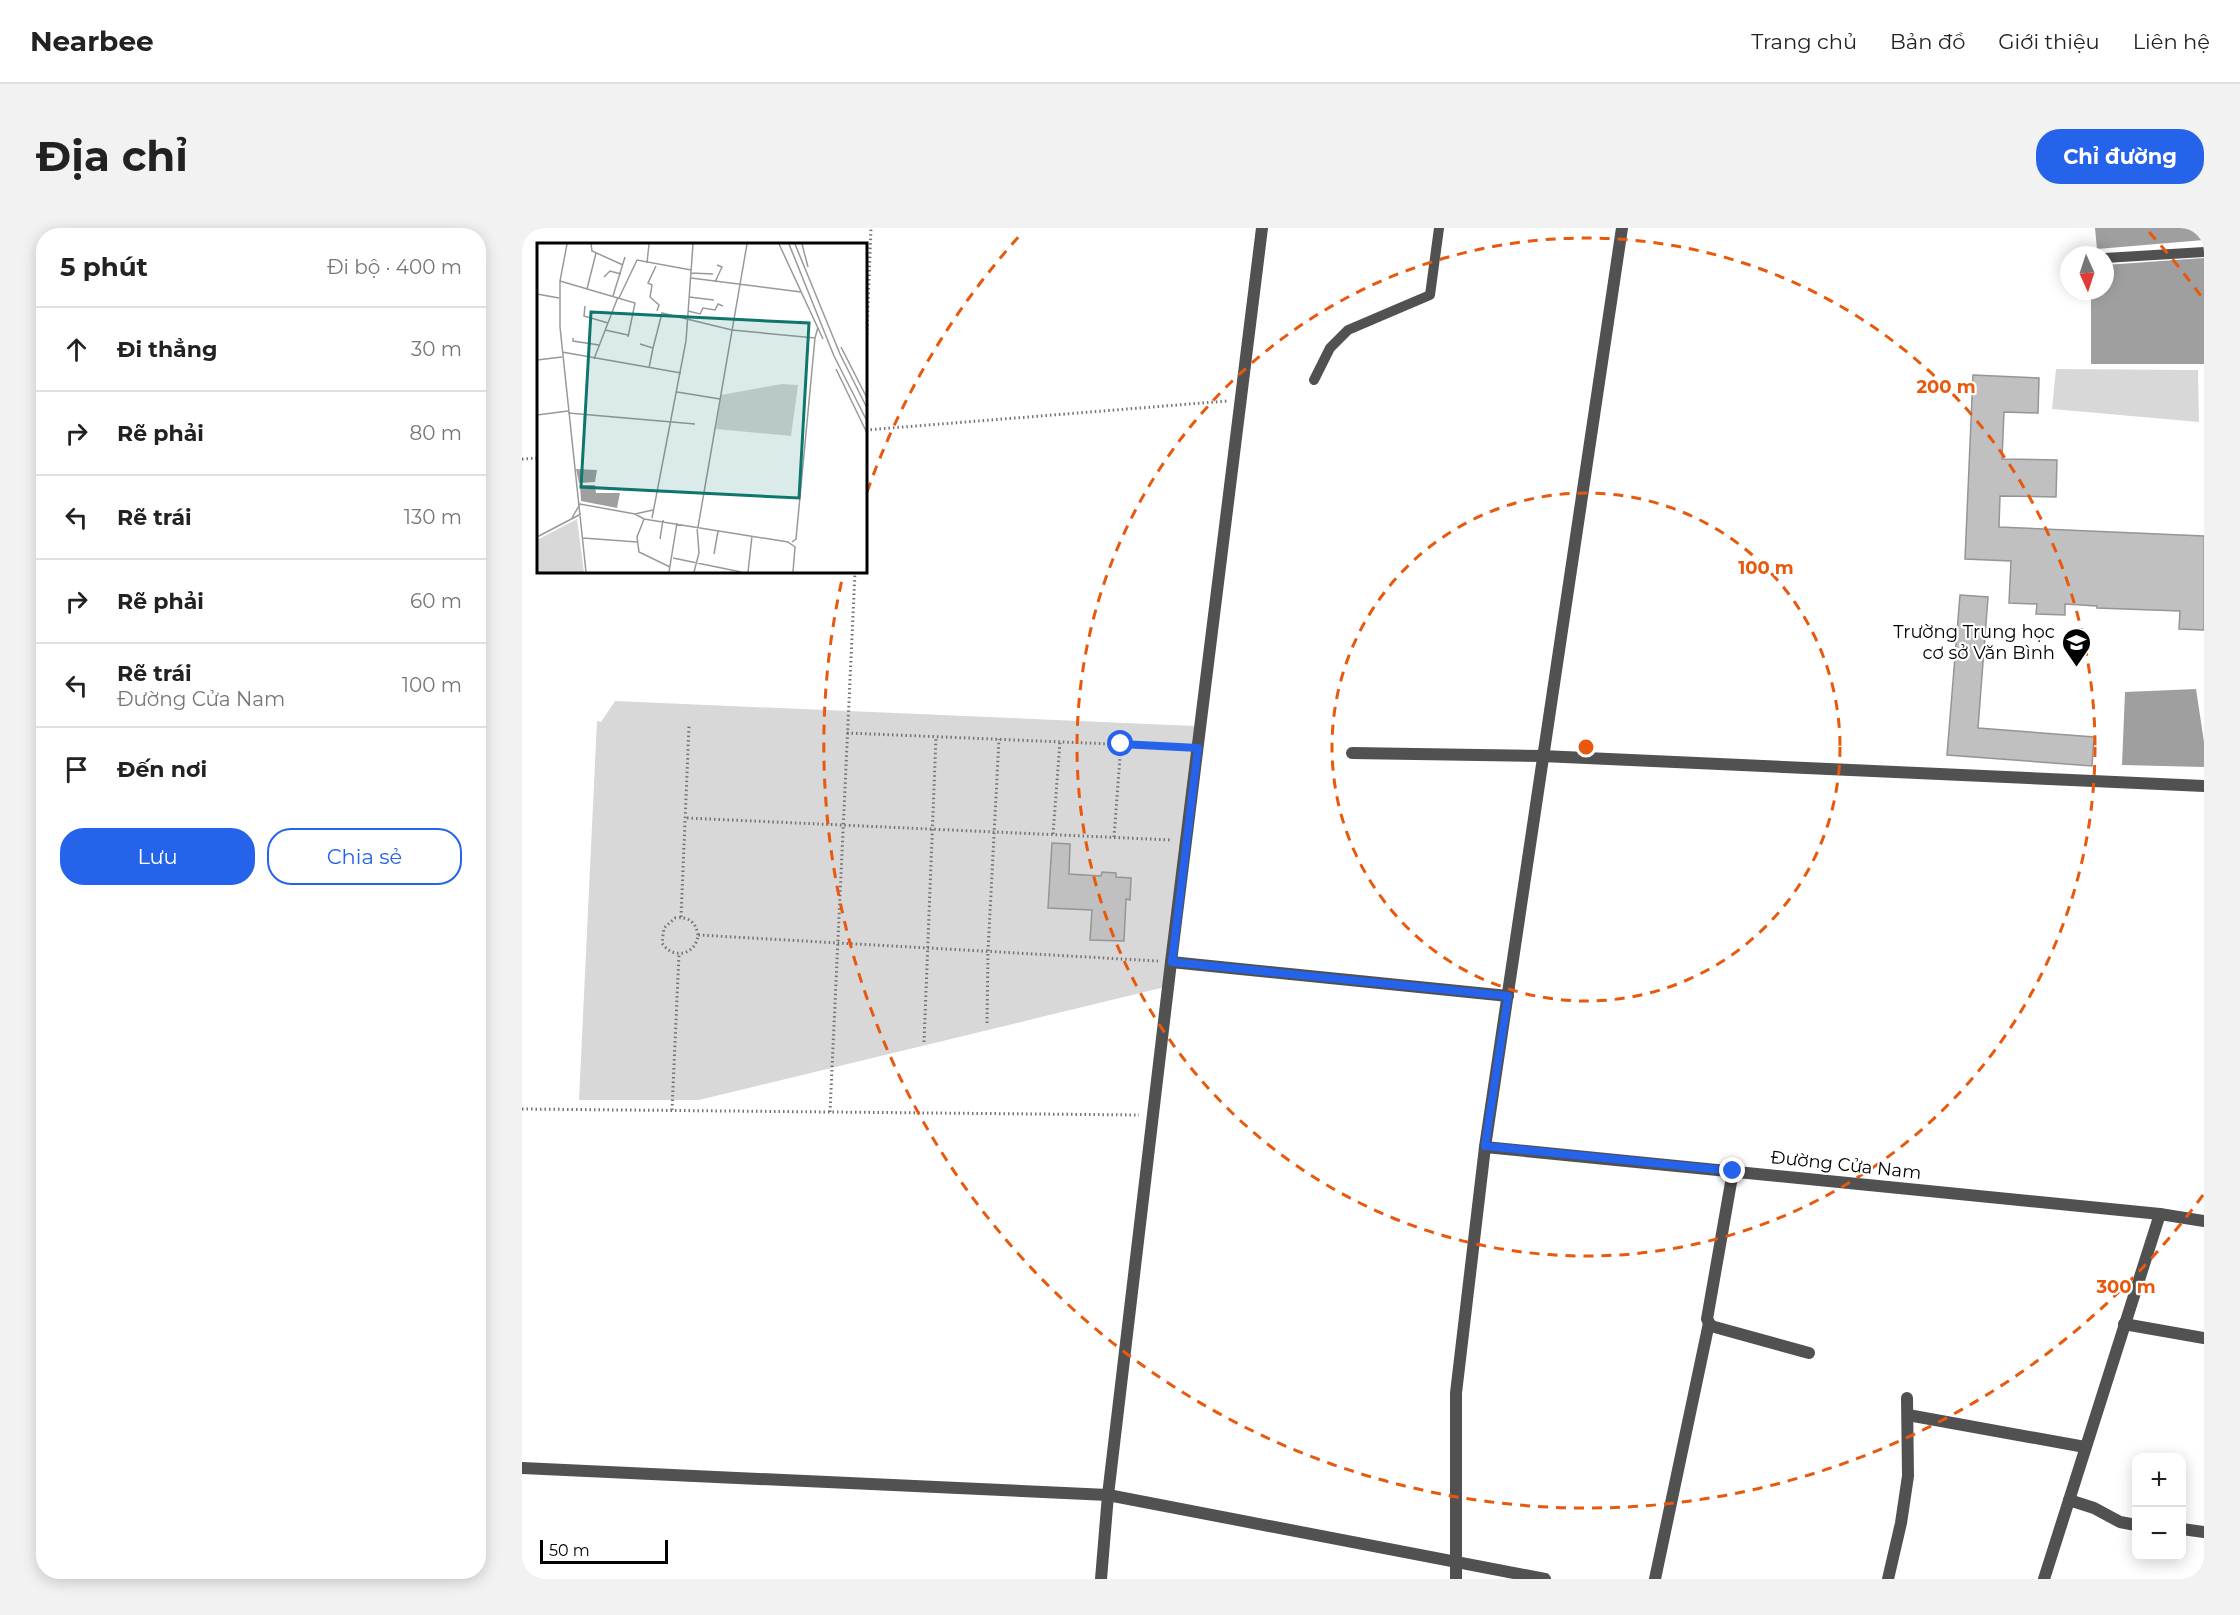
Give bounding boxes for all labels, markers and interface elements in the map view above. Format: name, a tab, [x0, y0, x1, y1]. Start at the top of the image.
text: Nearbee	[30, 24, 154, 58]
text: Trang chủ	[1751, 29, 1857, 54]
text: Bản đồ	[1890, 29, 1965, 54]
text: Giới thiệu	[1998, 29, 2100, 54]
text: Liên hệ	[2133, 29, 2210, 54]
button: Chỉ đường	[2036, 129, 2204, 184]
text: Địa chỉ	[36, 130, 188, 182]
inset map	[537, 243, 867, 573]
north arrow	[2060, 246, 2114, 300]
text: 5 phút	[60, 251, 148, 283]
text: Đi bộ · 400 m	[327, 255, 462, 279]
icon: ahead	[60, 333, 93, 366]
text: Đi thẳng	[117, 336, 217, 363]
text: 30 m	[411, 337, 462, 361]
text: 200 m	[1916, 376, 1976, 398]
icon: right	[60, 417, 93, 450]
text: Rẽ phải	[117, 420, 204, 447]
text: 80 m	[410, 421, 462, 445]
icon: left	[60, 501, 93, 534]
text: Rẽ trái	[117, 504, 192, 531]
text: 130 m	[404, 505, 462, 529]
text: 100 m	[1738, 557, 1794, 579]
icon: right	[60, 585, 93, 618]
text: Rẽ phải	[117, 588, 204, 615]
text: 60 m	[410, 589, 462, 613]
place label: Trường Trung học cơ sở Văn Bình	[1893, 621, 2055, 664]
school or university icon: Trường Trung học cơ sở Văn Bình	[2060, 626, 2092, 668]
text: Rẽ trái	[117, 660, 192, 687]
icon: left	[60, 669, 93, 702]
text: 100 m	[402, 673, 462, 697]
text: Đường Cửa Nam	[117, 687, 285, 711]
route start	[1107, 730, 1133, 756]
centre of rings	[1576, 737, 1596, 757]
icon: arrive	[60, 753, 93, 786]
text: Đến nơi	[117, 756, 207, 783]
button: Lưu	[60, 828, 255, 885]
button: Chia sẻ	[267, 828, 462, 885]
street label: Đường Cửa Nam	[1770, 1146, 1922, 1184]
route end	[1719, 1157, 1745, 1183]
text: 300 m	[2095, 1276, 2156, 1298]
map controls	[2132, 1453, 2186, 1561]
button: +	[2132, 1453, 2186, 1507]
button: −	[2132, 1507, 2186, 1561]
scale bar	[540, 1537, 668, 1564]
text: 50 m	[549, 1541, 590, 1560]

